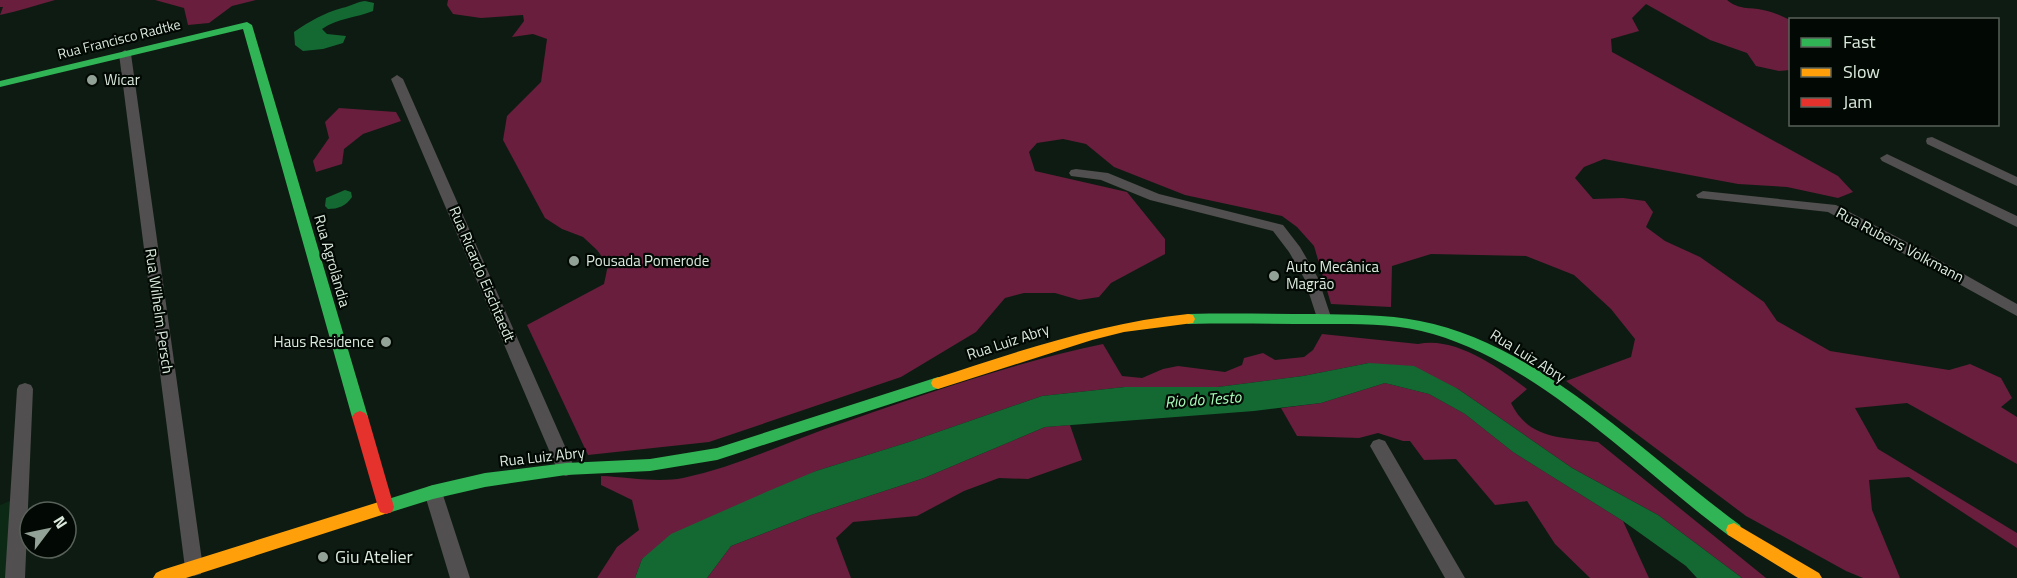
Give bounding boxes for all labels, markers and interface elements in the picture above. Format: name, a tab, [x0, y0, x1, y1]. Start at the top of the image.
street label: Rua Francisco Radtke	[55, 13, 183, 64]
legend	[1789, 18, 1999, 126]
text: Fast	[1843, 28, 1876, 55]
text: Slow	[1843, 58, 1880, 85]
place label: Wicar	[104, 68, 140, 91]
marker: Wicar	[85, 73, 99, 87]
text: Jam	[1843, 88, 1872, 115]
street label: Rua Rubens Volkmann	[1832, 201, 1968, 288]
street label: Rua Ricardo Eischtaedt	[443, 202, 522, 346]
street label: Rua Agrolândia	[308, 212, 357, 310]
street label: Rua Wilhelm Persch	[139, 247, 180, 375]
place label: Pousada Pomerode	[586, 249, 709, 272]
marker: Pousada Pomerode	[567, 254, 581, 268]
place label: Auto Mecânica Magrão	[1286, 255, 1379, 295]
marker: Auto Mecânica Magrão	[1267, 269, 1281, 283]
street label: Rua Luiz Abry	[964, 317, 1052, 366]
street label: Rua Luiz Abry	[1486, 323, 1571, 388]
place label: Haus Residence	[274, 330, 374, 353]
marker: Haus Residence	[379, 335, 393, 349]
water label: Rio do Testo	[1164, 384, 1243, 414]
street label: Rua Luiz Abry	[498, 441, 586, 472]
north arrow	[18, 500, 78, 560]
text: N	[48, 511, 74, 533]
place label: Giu Atelier	[335, 543, 413, 570]
marker: Giu Atelier	[316, 550, 330, 564]

